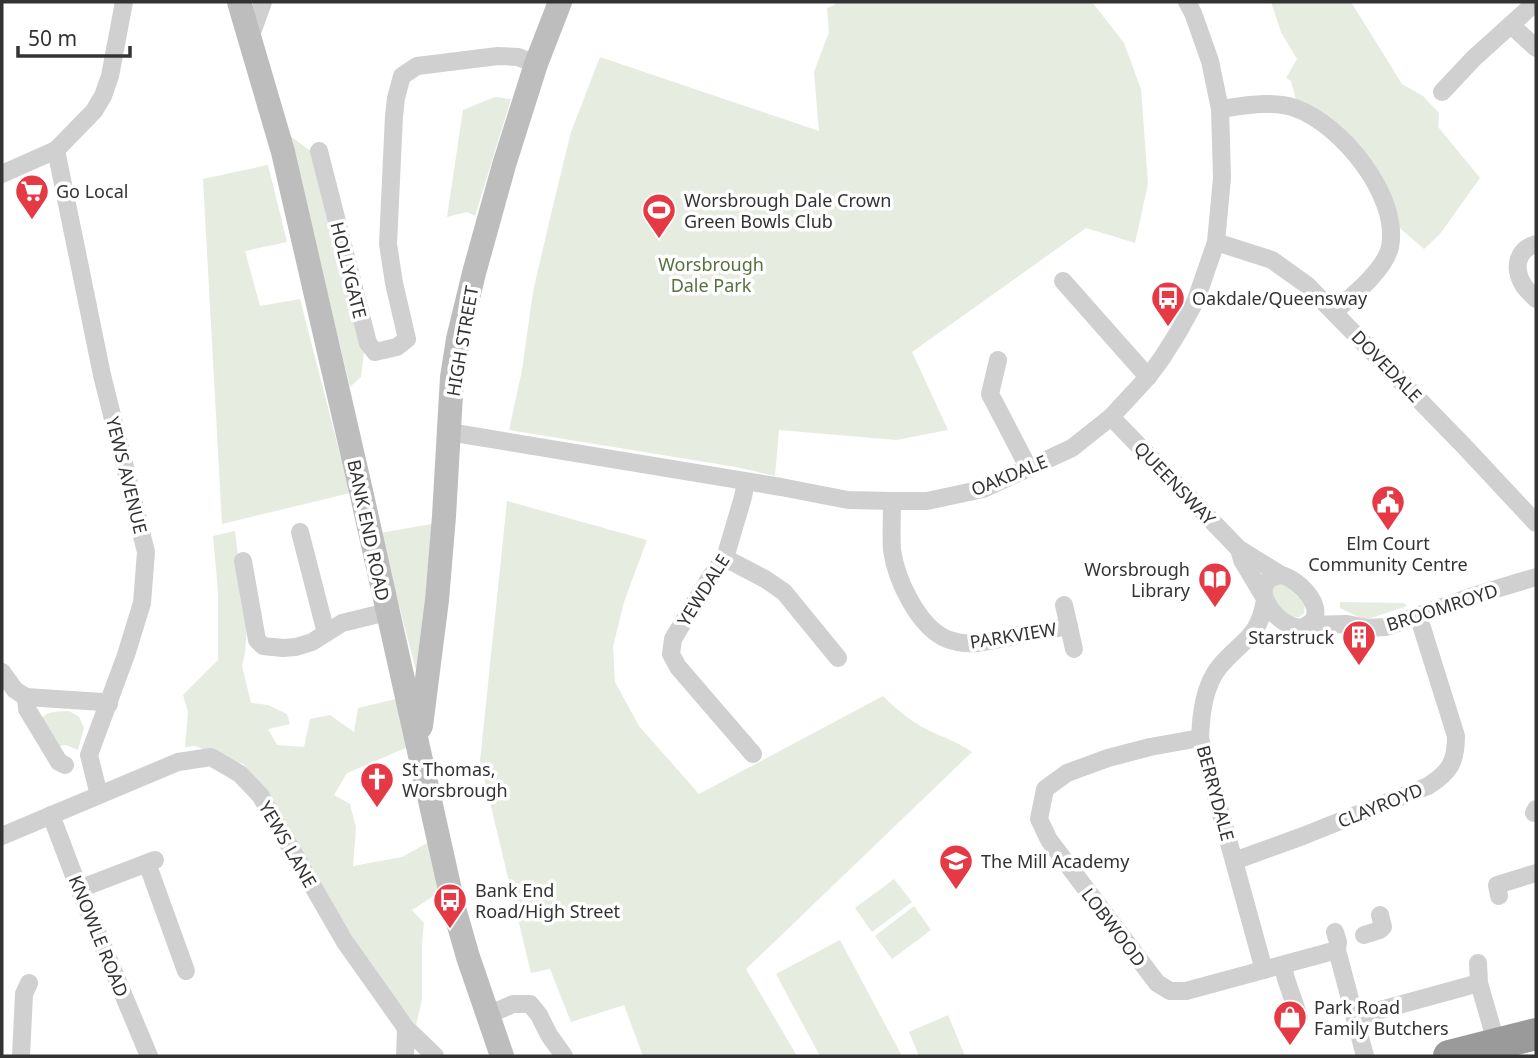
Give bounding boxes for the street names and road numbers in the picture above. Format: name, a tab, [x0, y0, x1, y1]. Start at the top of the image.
street label: HOLLYGATE	[325, 219, 373, 321]
street label: HIGH STREET	[440, 284, 484, 398]
street label: DOVEDALE	[1347, 325, 1427, 407]
street label: YEWS AVENUE	[101, 414, 153, 536]
street label: QUEENSWAY	[1129, 436, 1222, 531]
street label: OAKDALE	[967, 449, 1051, 501]
street label: BANK END ROAD	[342, 457, 396, 603]
street label: YEWDALE	[671, 549, 735, 631]
street label: BROOMROYD	[1383, 578, 1501, 636]
street label: PARKVIEW	[968, 616, 1058, 654]
street label: BERRYDALE	[1192, 743, 1240, 843]
street label: CLAYROYD	[1334, 777, 1426, 833]
street label: YEWS LANE	[254, 796, 322, 892]
street label: KNOWLE ROAD	[64, 872, 134, 1000]
street label: LOBWOOD	[1077, 883, 1151, 971]

